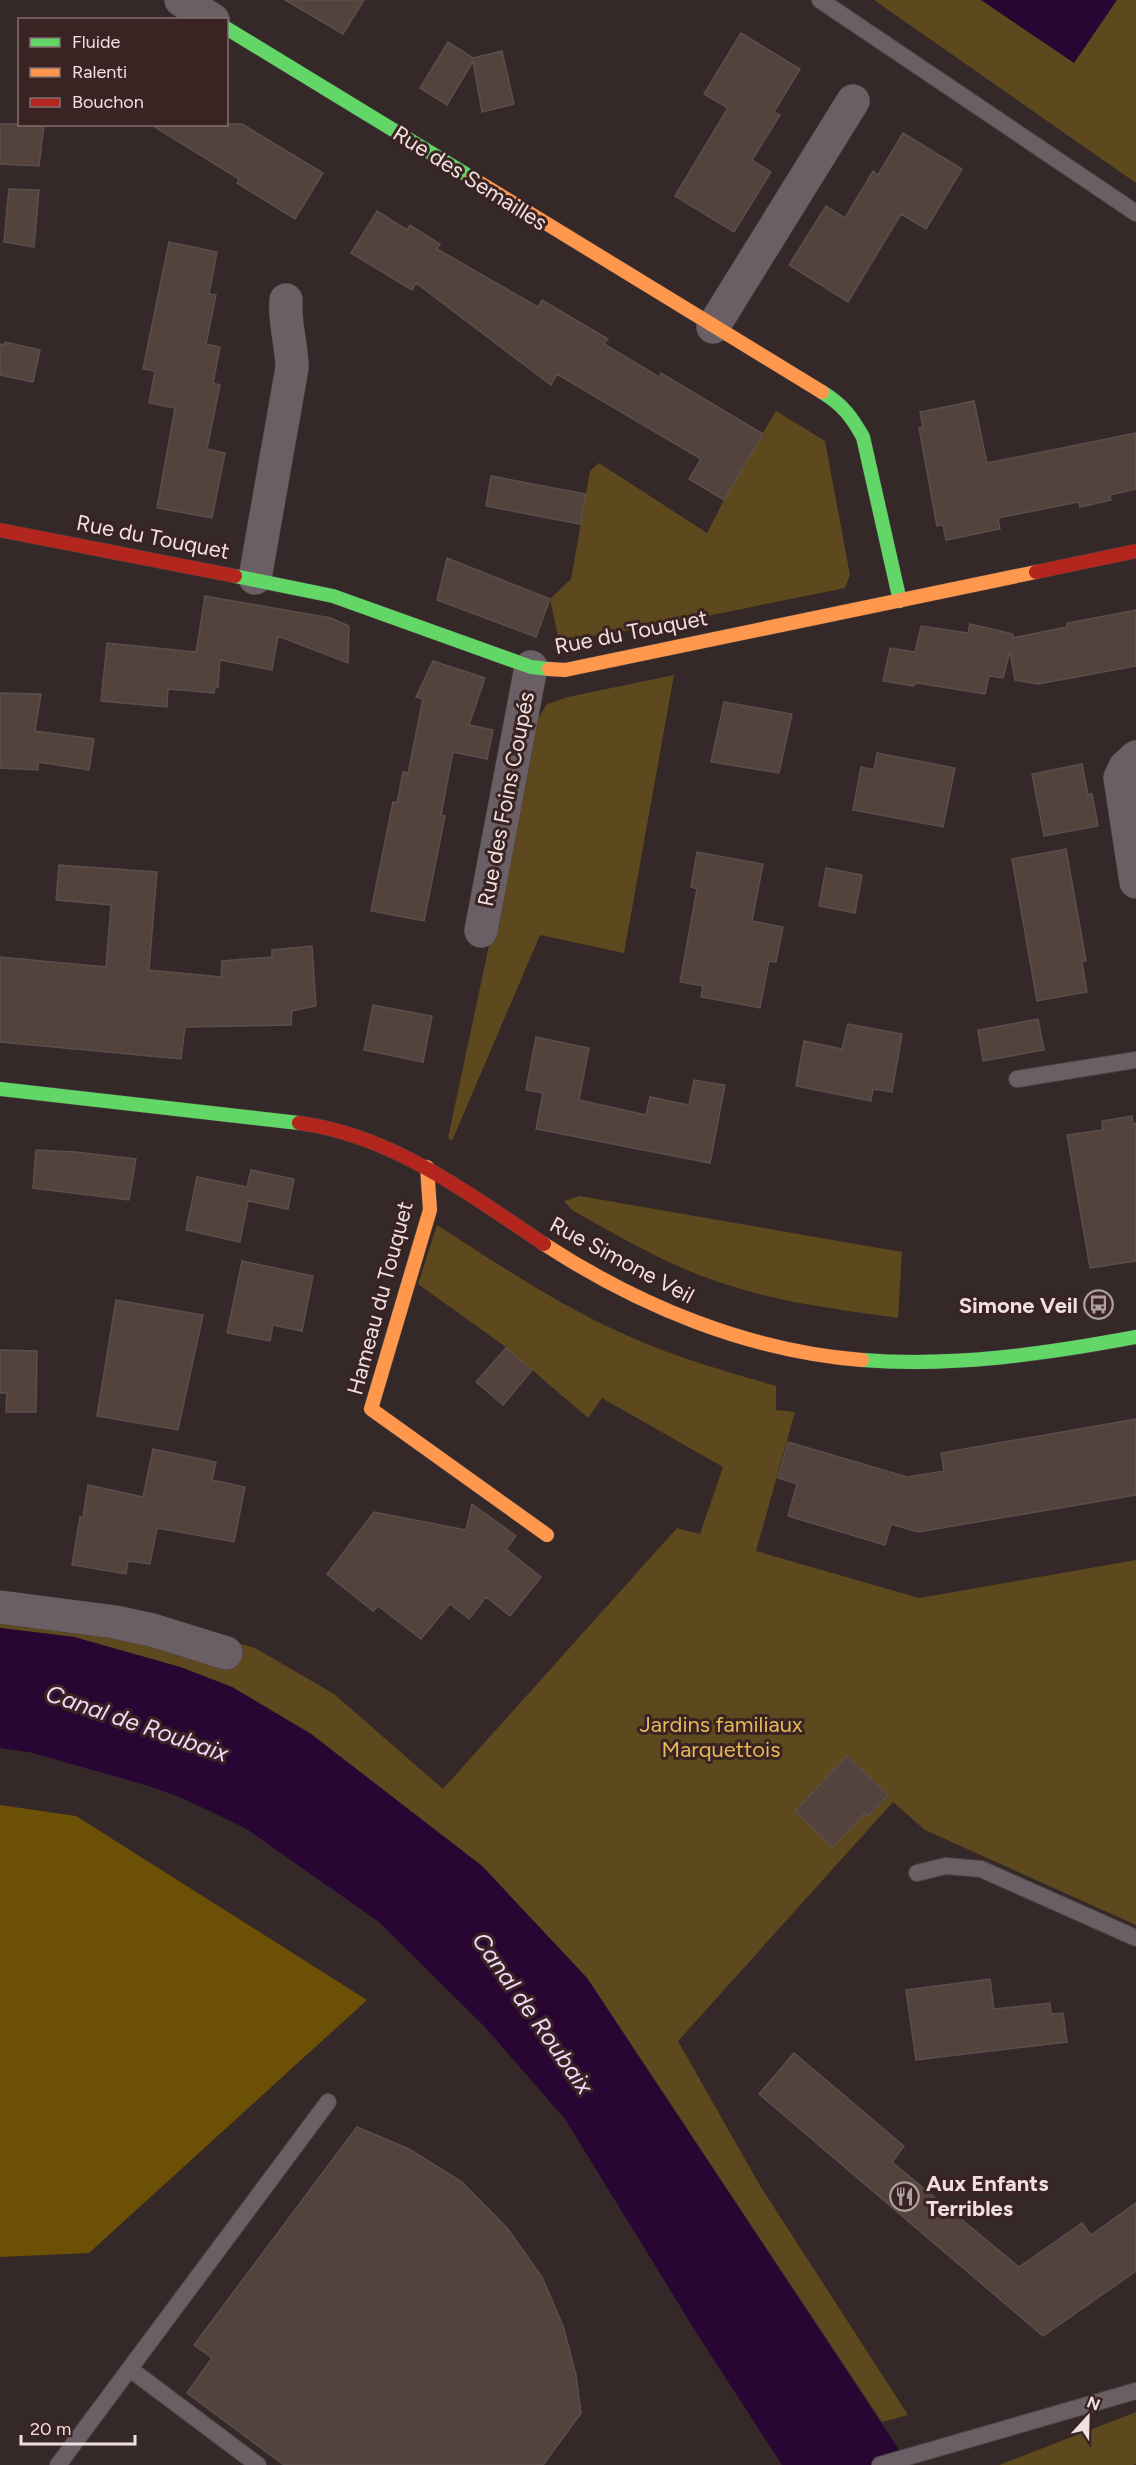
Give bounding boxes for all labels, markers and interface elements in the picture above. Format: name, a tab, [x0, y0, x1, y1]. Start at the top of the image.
legend	[18, 18, 228, 126]
text: Fluide	[72, 31, 121, 53]
text: Ralenti	[72, 61, 127, 83]
text: Bouchon	[72, 91, 144, 113]
street label: Rue des Semailles	[388, 120, 552, 236]
street label: Rue du Touquet	[74, 509, 232, 565]
street label: Rue du Touquet	[552, 604, 710, 660]
street label: Rue des Foins Coupés	[472, 689, 540, 909]
street label: Hameau du Touquet	[341, 1198, 419, 1398]
street label: Rue Simone Veil	[545, 1211, 699, 1309]
bus stop icon: Simone Veil	[1083, 1289, 1115, 1321]
place label: Simone Veil	[959, 1292, 1078, 1319]
water label: Canal de Roubaix	[42, 1678, 233, 1768]
park label: Jardins familiaux Marquettois	[640, 1711, 803, 1763]
water label: Canal de Roubaix	[466, 1927, 600, 2100]
place label: Aux Enfants Terribles	[926, 2170, 1048, 2222]
restaurant icon: Aux Enfants Terribles	[889, 2180, 921, 2212]
north arrow	[1058, 2387, 1118, 2447]
text: N	[1084, 2392, 1103, 2415]
scale bar	[21, 2408, 135, 2446]
text: 20 m	[30, 2418, 71, 2440]

